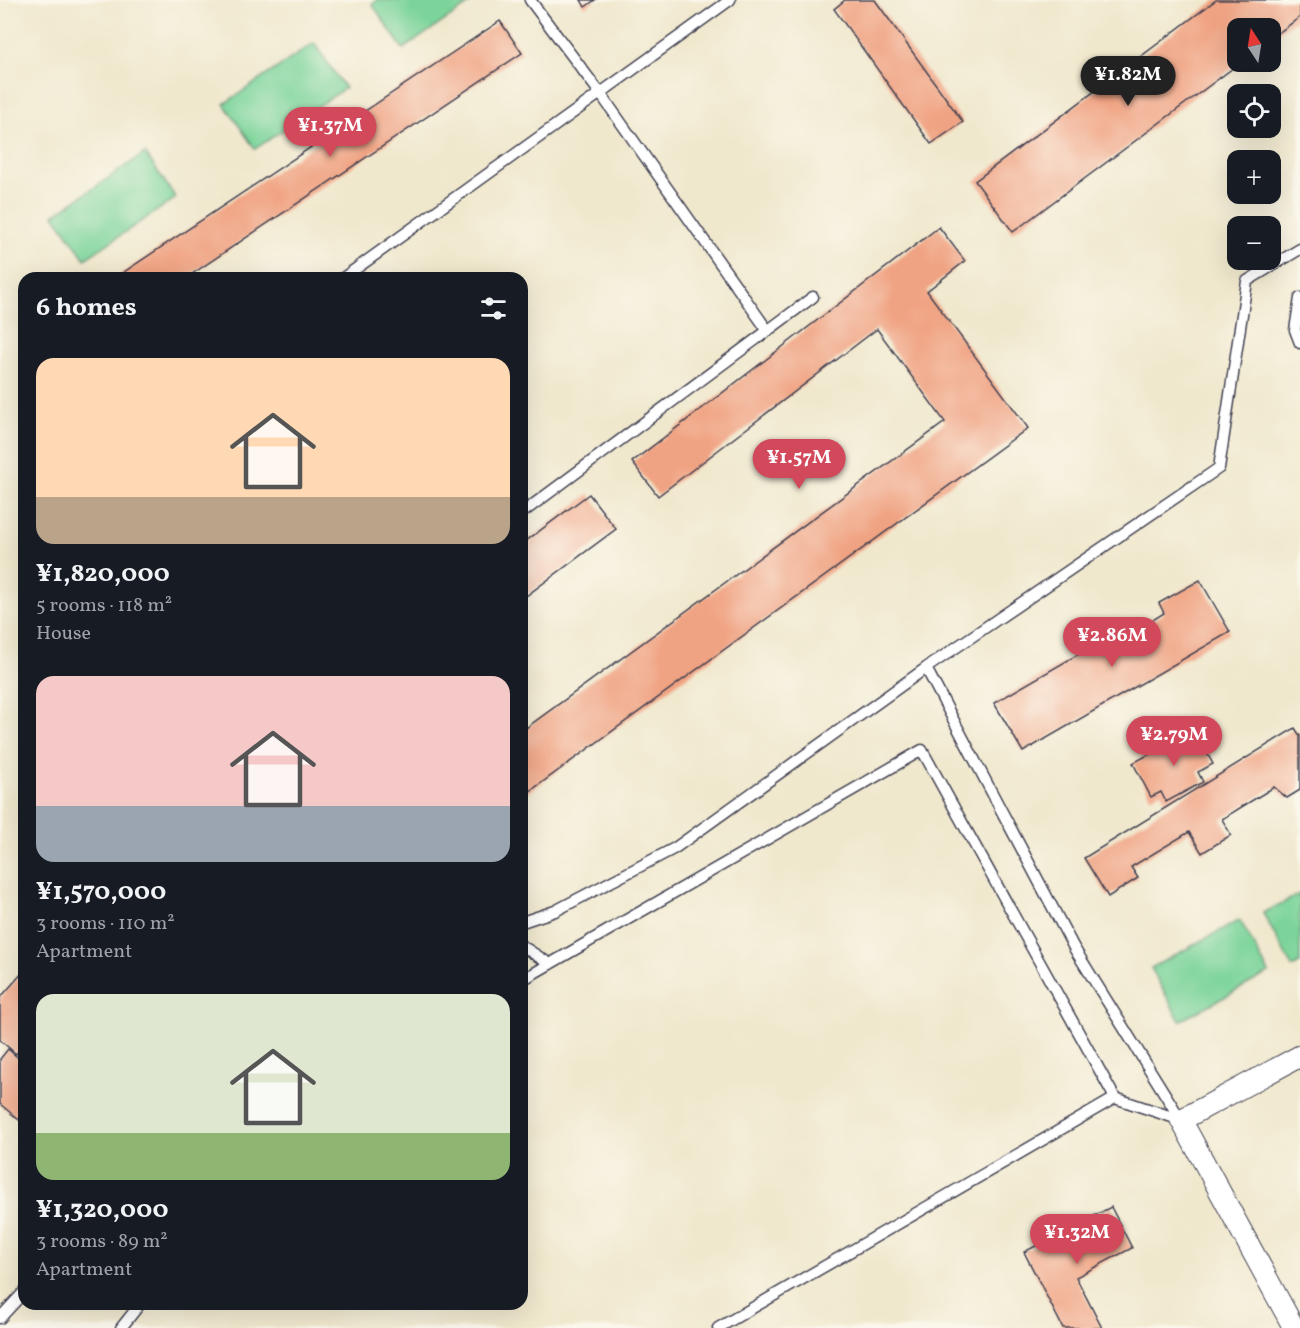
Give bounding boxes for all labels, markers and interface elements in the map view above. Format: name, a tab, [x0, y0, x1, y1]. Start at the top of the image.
north arrow	[1227, 18, 1281, 72]
map controls	[1227, 18, 1281, 270]
pin: ¥1.82M	[1079, 56, 1177, 107]
text: ¥1.82M	[1095, 61, 1161, 89]
button: locate	[1227, 84, 1281, 138]
pin: ¥1.37M	[281, 107, 379, 158]
text: ¥1.37M	[297, 112, 363, 140]
button: +	[1227, 150, 1281, 204]
button: −	[1227, 216, 1281, 270]
text: 6 homes	[36, 290, 137, 326]
icon: filters	[477, 292, 510, 325]
icon: home	[219, 397, 327, 505]
pin: ¥1.57M	[750, 439, 848, 490]
text: ¥1.57M	[767, 444, 831, 472]
text: ¥1,820,000	[36, 556, 170, 592]
text: 5 rooms · 118 m²	[36, 592, 172, 620]
pin: ¥2.86M	[1063, 617, 1161, 668]
text: House	[36, 620, 91, 648]
text: ¥2.86M	[1077, 622, 1147, 650]
icon: home	[219, 715, 327, 823]
pin: ¥2.79M	[1125, 716, 1223, 767]
text: ¥2.79M	[1140, 721, 1208, 749]
text: ¥1,570,000	[36, 874, 166, 910]
text: 3 rooms · 110 m²	[36, 910, 175, 938]
text: Apartment	[36, 938, 132, 966]
icon: home	[219, 1033, 327, 1141]
text: ¥1,320,000	[36, 1192, 169, 1228]
pin: ¥1.32M	[1028, 1214, 1126, 1265]
text: ¥1.32M	[1044, 1219, 1110, 1247]
text: 3 rooms · 89 m²	[36, 1228, 168, 1256]
text: Apartment	[36, 1256, 132, 1284]

